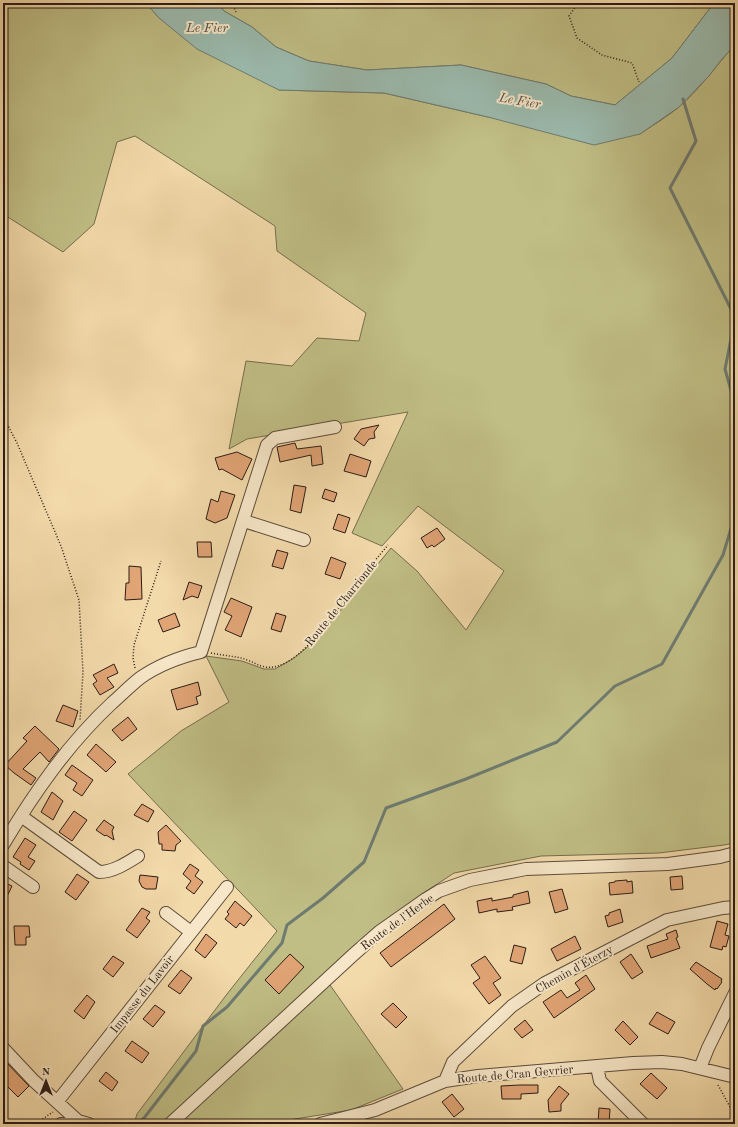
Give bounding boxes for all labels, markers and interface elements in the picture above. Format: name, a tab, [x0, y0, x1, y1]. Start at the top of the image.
water label: Le Fier	[185, 22, 228, 35]
water label: Le Fier	[497, 91, 542, 112]
street label: Route de Charrionde	[303, 558, 380, 649]
street label: Route de l'Herbe	[359, 892, 437, 953]
street label: Chemin d'Éterzy	[532, 941, 616, 996]
street label: Impasse du Lavoir	[109, 953, 177, 1036]
north arrow	[26, 1061, 66, 1101]
street label: Route de Cran Gevrier	[456, 1064, 574, 1086]
text: N	[42, 1067, 51, 1078]

